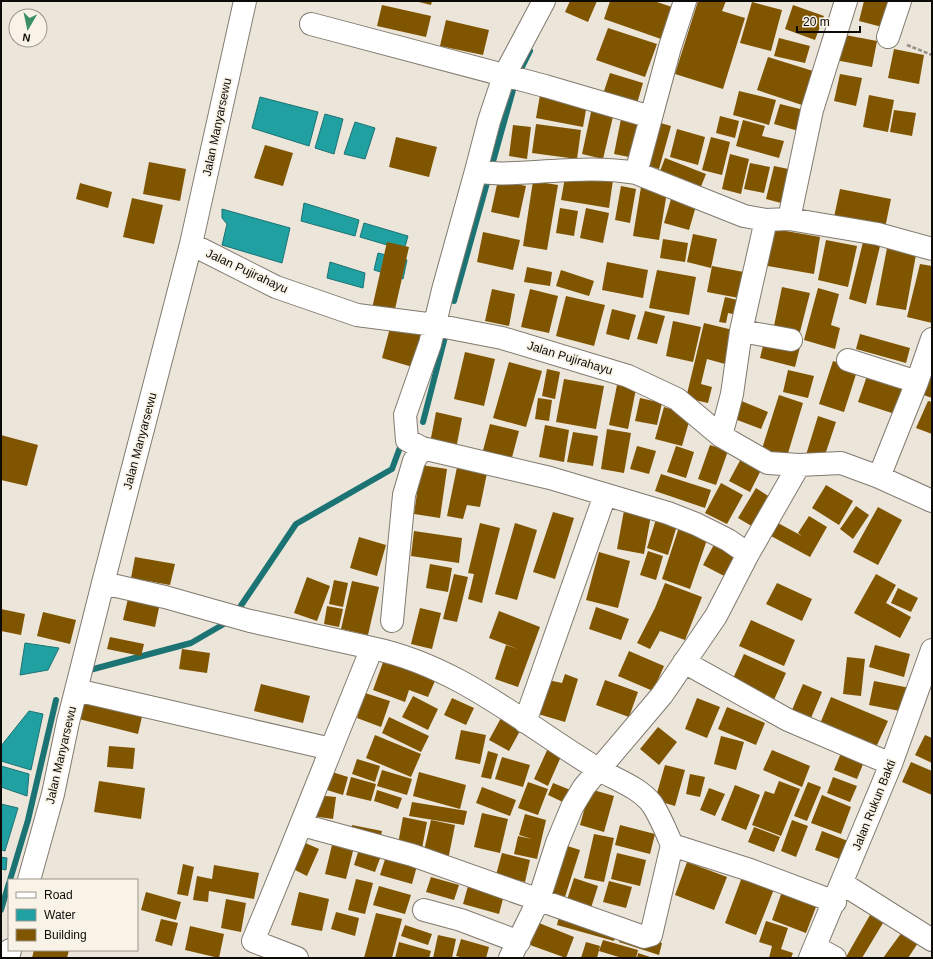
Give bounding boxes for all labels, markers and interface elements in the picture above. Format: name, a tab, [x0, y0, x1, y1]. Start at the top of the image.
north arrow	[8, 8, 48, 48]
scale bar	[797, 8, 860, 34]
text: 20 m	[803, 15, 830, 29]
text: N	[22, 31, 31, 44]
street label: Jalan Manyarsewu	[200, 77, 234, 177]
street label: Jalan Pujirahayu	[204, 246, 290, 296]
street label: Jalan Pujirahayu	[526, 338, 614, 378]
street label: Jalan Manyarsewu	[120, 391, 160, 491]
street label: Jalan Manyarsewu	[43, 705, 79, 805]
street label: Jalan Rukun Bakti	[849, 758, 899, 852]
legend	[8, 879, 138, 951]
text: Road	[44, 888, 73, 902]
text: Water	[44, 908, 76, 922]
text: Building	[44, 928, 87, 942]

